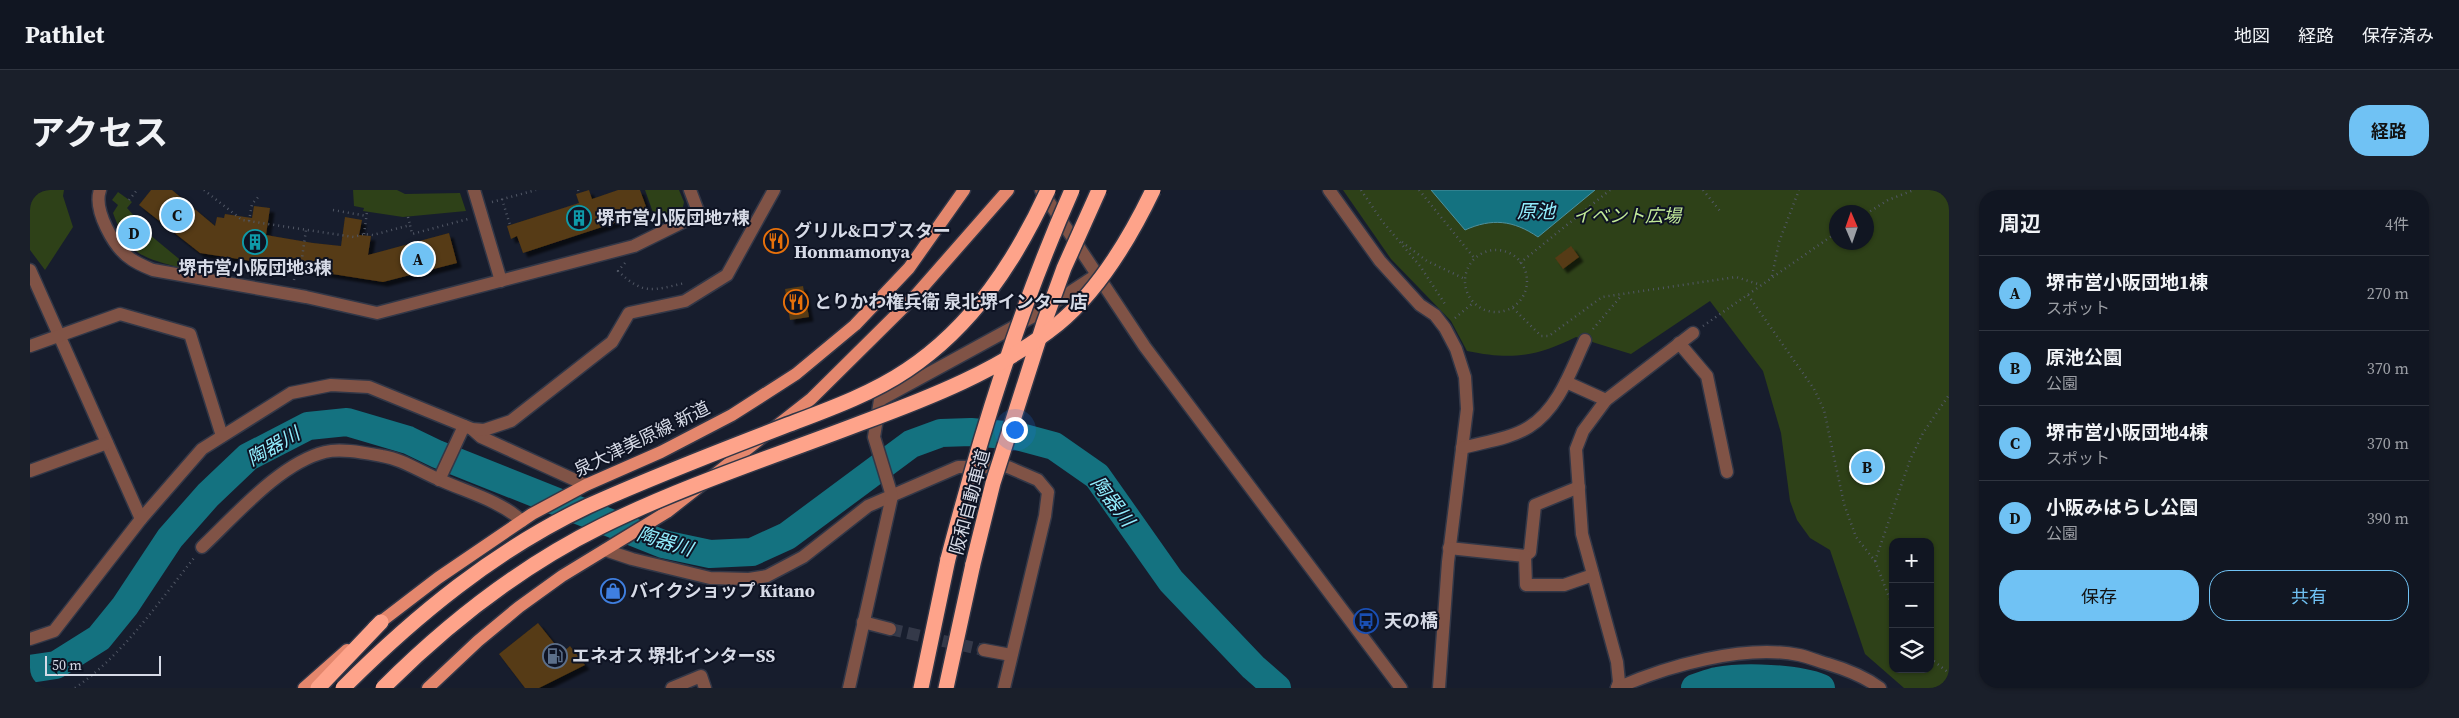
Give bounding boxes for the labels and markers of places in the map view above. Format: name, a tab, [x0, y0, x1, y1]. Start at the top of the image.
pin: C	[161, 196, 193, 234]
building icon: 堺市営小阪団地7棟	[566, 205, 592, 231]
place label: 堺市営小阪団地7棟	[596, 205, 750, 230]
pin: D	[118, 214, 150, 252]
place label: グリル&ロブスター Honmamonya	[794, 218, 951, 264]
restaurant icon: グリル&ロブスター Honmamonya	[763, 228, 789, 254]
building icon: 堺市営小阪団地3棟	[242, 229, 268, 255]
pin: A	[402, 240, 434, 278]
place label: 堺市営小阪団地3棟	[178, 255, 332, 280]
restaurant icon: とりかわ権兵衛 泉北堺インター店	[783, 289, 809, 315]
place label: とりかわ権兵衛 泉北堺インター店	[814, 289, 1088, 314]
pin: B	[1851, 448, 1883, 486]
shop icon: バイクショップ Kitano	[600, 578, 626, 604]
place label: バイクショップ Kitano	[630, 578, 815, 603]
bus stop icon: 天の橋	[1353, 608, 1379, 634]
place label: 天の橋	[1384, 608, 1438, 633]
fuel station icon: エネオス 堺北インターSS	[542, 643, 568, 669]
place label: エネオス 堺北インターSS	[572, 643, 775, 668]

